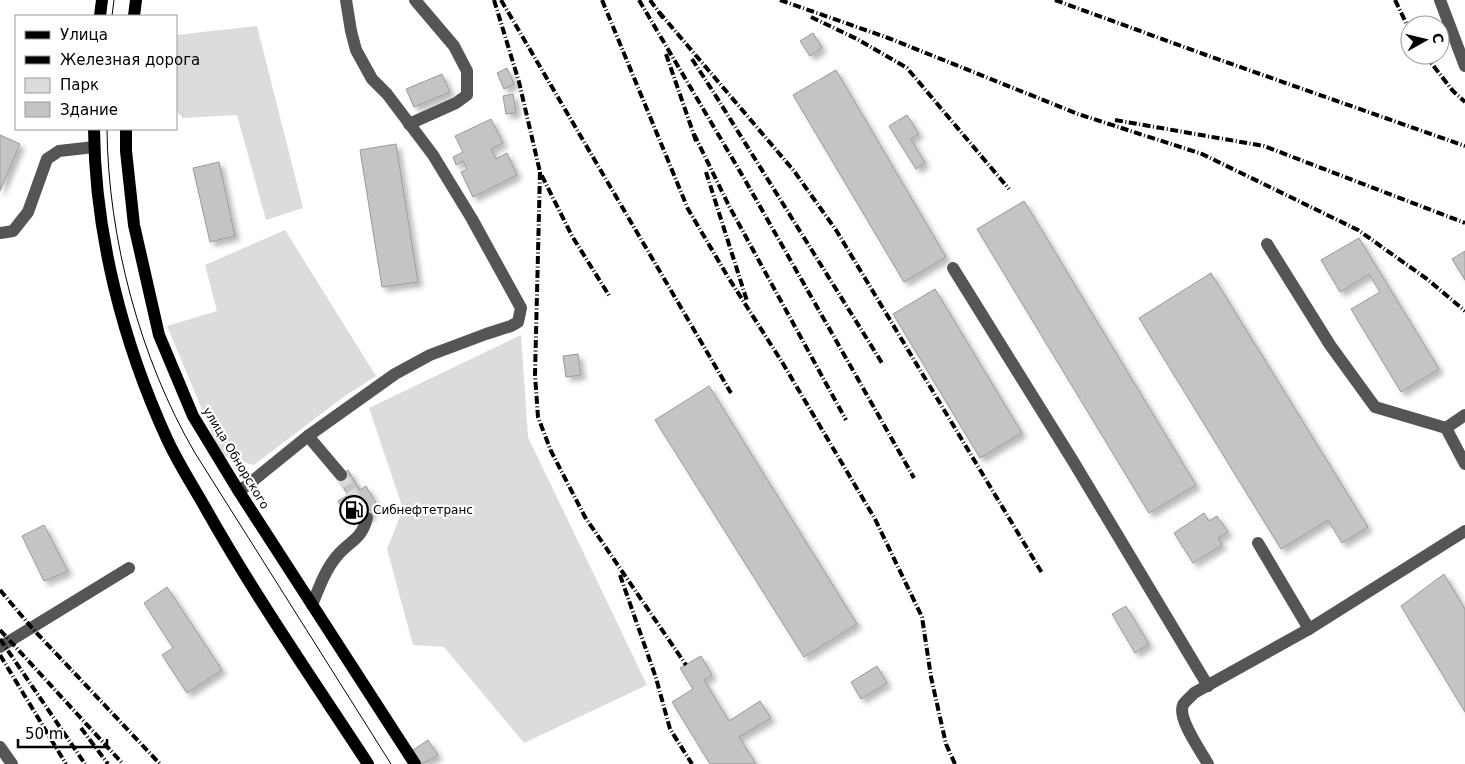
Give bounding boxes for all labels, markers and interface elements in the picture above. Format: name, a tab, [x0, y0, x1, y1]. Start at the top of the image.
legend	[15, 15, 178, 130]
north arrow	[1400, 15, 1450, 65]
text: Улица	[60, 26, 108, 44]
text: С	[1429, 32, 1447, 44]
text: Железная дорога	[60, 51, 200, 69]
text: Парк	[60, 76, 99, 94]
text: Здание	[60, 101, 118, 119]
street label: улица Обнорского	[200, 405, 272, 511]
fuel station icon: Сибнефтетранс	[339, 495, 369, 525]
place label: Сибнефтетранс	[373, 503, 473, 517]
scale bar	[18, 716, 106, 748]
text: 50 m	[25, 725, 63, 743]

